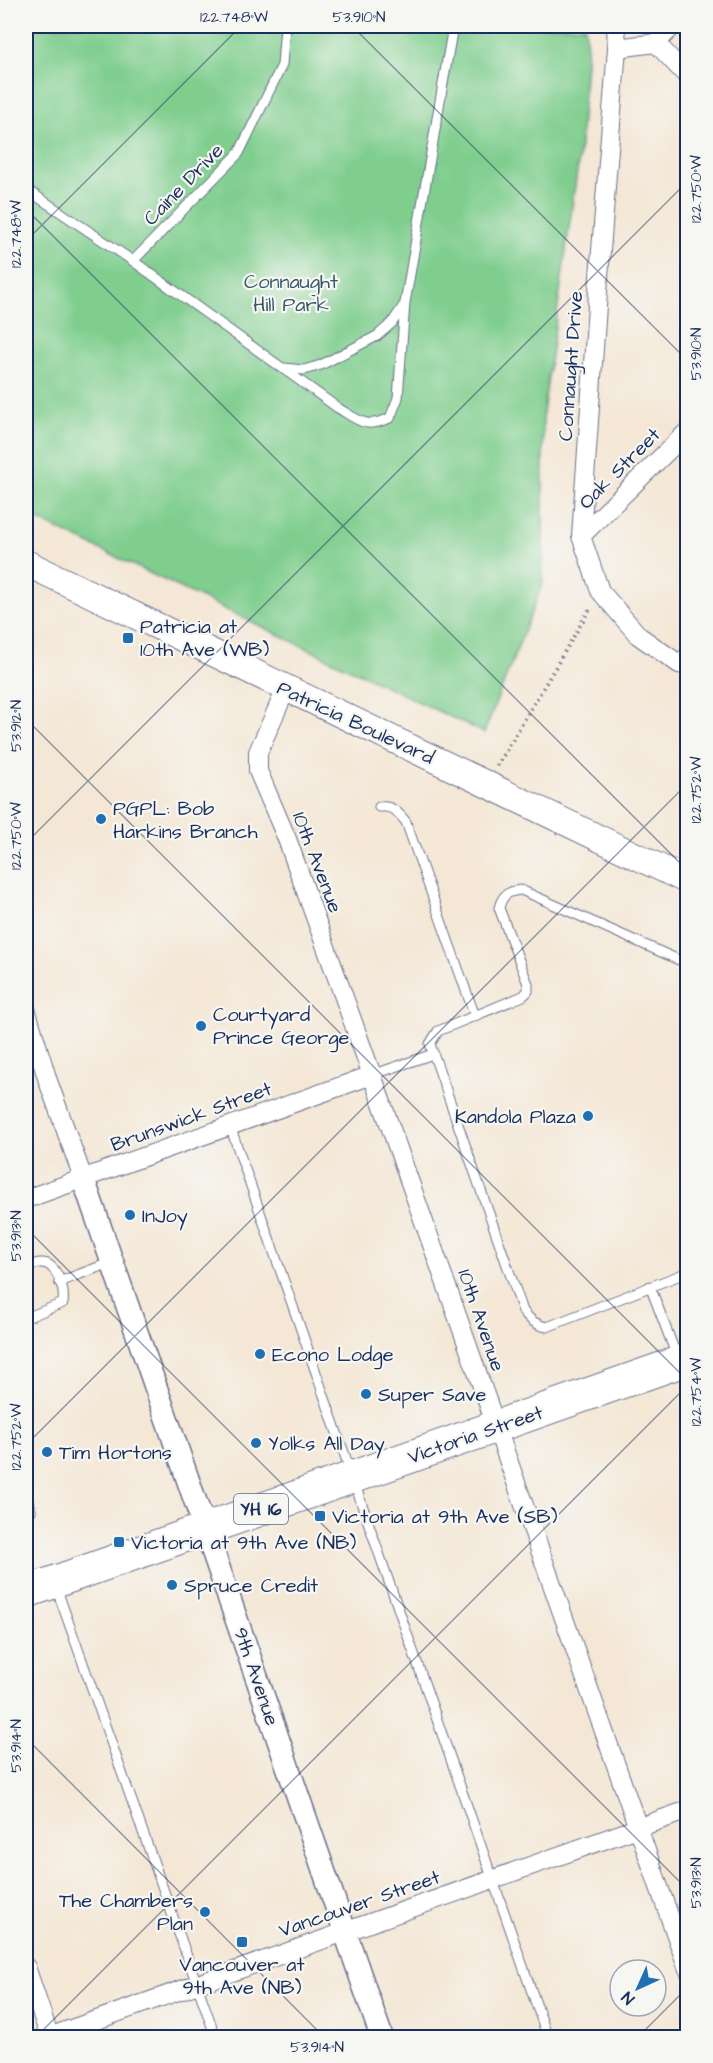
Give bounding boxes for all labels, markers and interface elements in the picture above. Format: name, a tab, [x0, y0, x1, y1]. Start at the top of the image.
text: 122.748°W	[200, 7, 268, 28]
text: 53.910°N	[333, 7, 385, 28]
street label: Caine Drive	[137, 137, 230, 232]
text: 122.750°W	[686, 155, 707, 223]
text: 122.748°W	[6, 200, 27, 268]
park label: Connaught Hill Park	[244, 268, 338, 319]
street label: Connaught Drive	[552, 290, 591, 442]
text: 53.910°N	[686, 328, 707, 380]
street label: Oak Street	[572, 421, 667, 516]
place label: Patricia at 10th Ave (WB)	[140, 613, 269, 664]
marker: Patricia at 10th Ave (WB)	[121, 631, 135, 645]
street label: Patricia Boulevard	[272, 674, 439, 772]
text: 53.912°N	[6, 700, 27, 752]
text: 122.752°W	[686, 756, 707, 824]
place label: PGPL: Bob Harkins Branch	[113, 795, 258, 846]
text: 122.750°W	[6, 802, 27, 870]
street label: 10th Avenue	[285, 808, 349, 917]
marker: PGPL: Bob Harkins Branch	[94, 812, 108, 826]
place label: Courtyard Prince George	[213, 1001, 350, 1053]
marker: Courtyard Prince George	[194, 1019, 208, 1033]
street label: Brunswick Street	[107, 1075, 276, 1159]
place label: Kandola Plaza	[455, 1103, 576, 1131]
marker: Kandola Plaza	[581, 1109, 595, 1123]
place label: InJoy	[142, 1202, 188, 1231]
marker: InJoy	[123, 1208, 137, 1222]
text: 53.913°N	[6, 1210, 27, 1262]
street label: 10th Avenue	[451, 1266, 512, 1375]
place label: Econo Lodge	[272, 1341, 394, 1370]
marker: Econo Lodge	[253, 1347, 267, 1361]
text: 122.754°W	[686, 1358, 707, 1426]
place label: Super Save	[378, 1381, 486, 1409]
marker: Super Save	[359, 1387, 373, 1401]
street label: Victoria Street	[404, 1399, 547, 1471]
text: 122.752°W	[6, 1403, 27, 1471]
place label: Yolks All Day	[268, 1430, 385, 1459]
marker: Yolks All Day	[249, 1436, 263, 1450]
place label: Tim Hortons	[59, 1439, 172, 1467]
marker: Tim Hortons	[40, 1445, 54, 1459]
road number: YH 16	[234, 1494, 288, 1524]
place label: Victoria at 9th Ave (SB)	[332, 1503, 558, 1531]
marker: Victoria at 9th Ave (SB)	[313, 1509, 327, 1523]
place label: Victoria at 9th Ave (NB)	[131, 1529, 356, 1557]
marker: Victoria at 9th Ave (NB)	[112, 1535, 126, 1549]
place label: Spruce Credit	[184, 1572, 318, 1600]
marker: Spruce Credit	[165, 1578, 179, 1592]
street label: 9th Avenue	[226, 1623, 286, 1729]
text: 53.914°N	[6, 1719, 27, 1773]
text: 53.913°N	[686, 1857, 707, 1909]
street label: Vancouver Street	[275, 1863, 444, 1945]
place label: The Chambers Plan	[59, 1887, 193, 1938]
marker: The Chambers Plan	[198, 1905, 212, 1919]
marker: Vancouver at 9th Ave (NB)	[235, 1935, 249, 1949]
place label: Vancouver at 9th Ave (NB)	[179, 1951, 305, 2002]
north arrow	[608, 1958, 668, 2018]
text: N	[617, 1987, 639, 2009]
text: 53.914°N	[290, 2037, 344, 2058]

